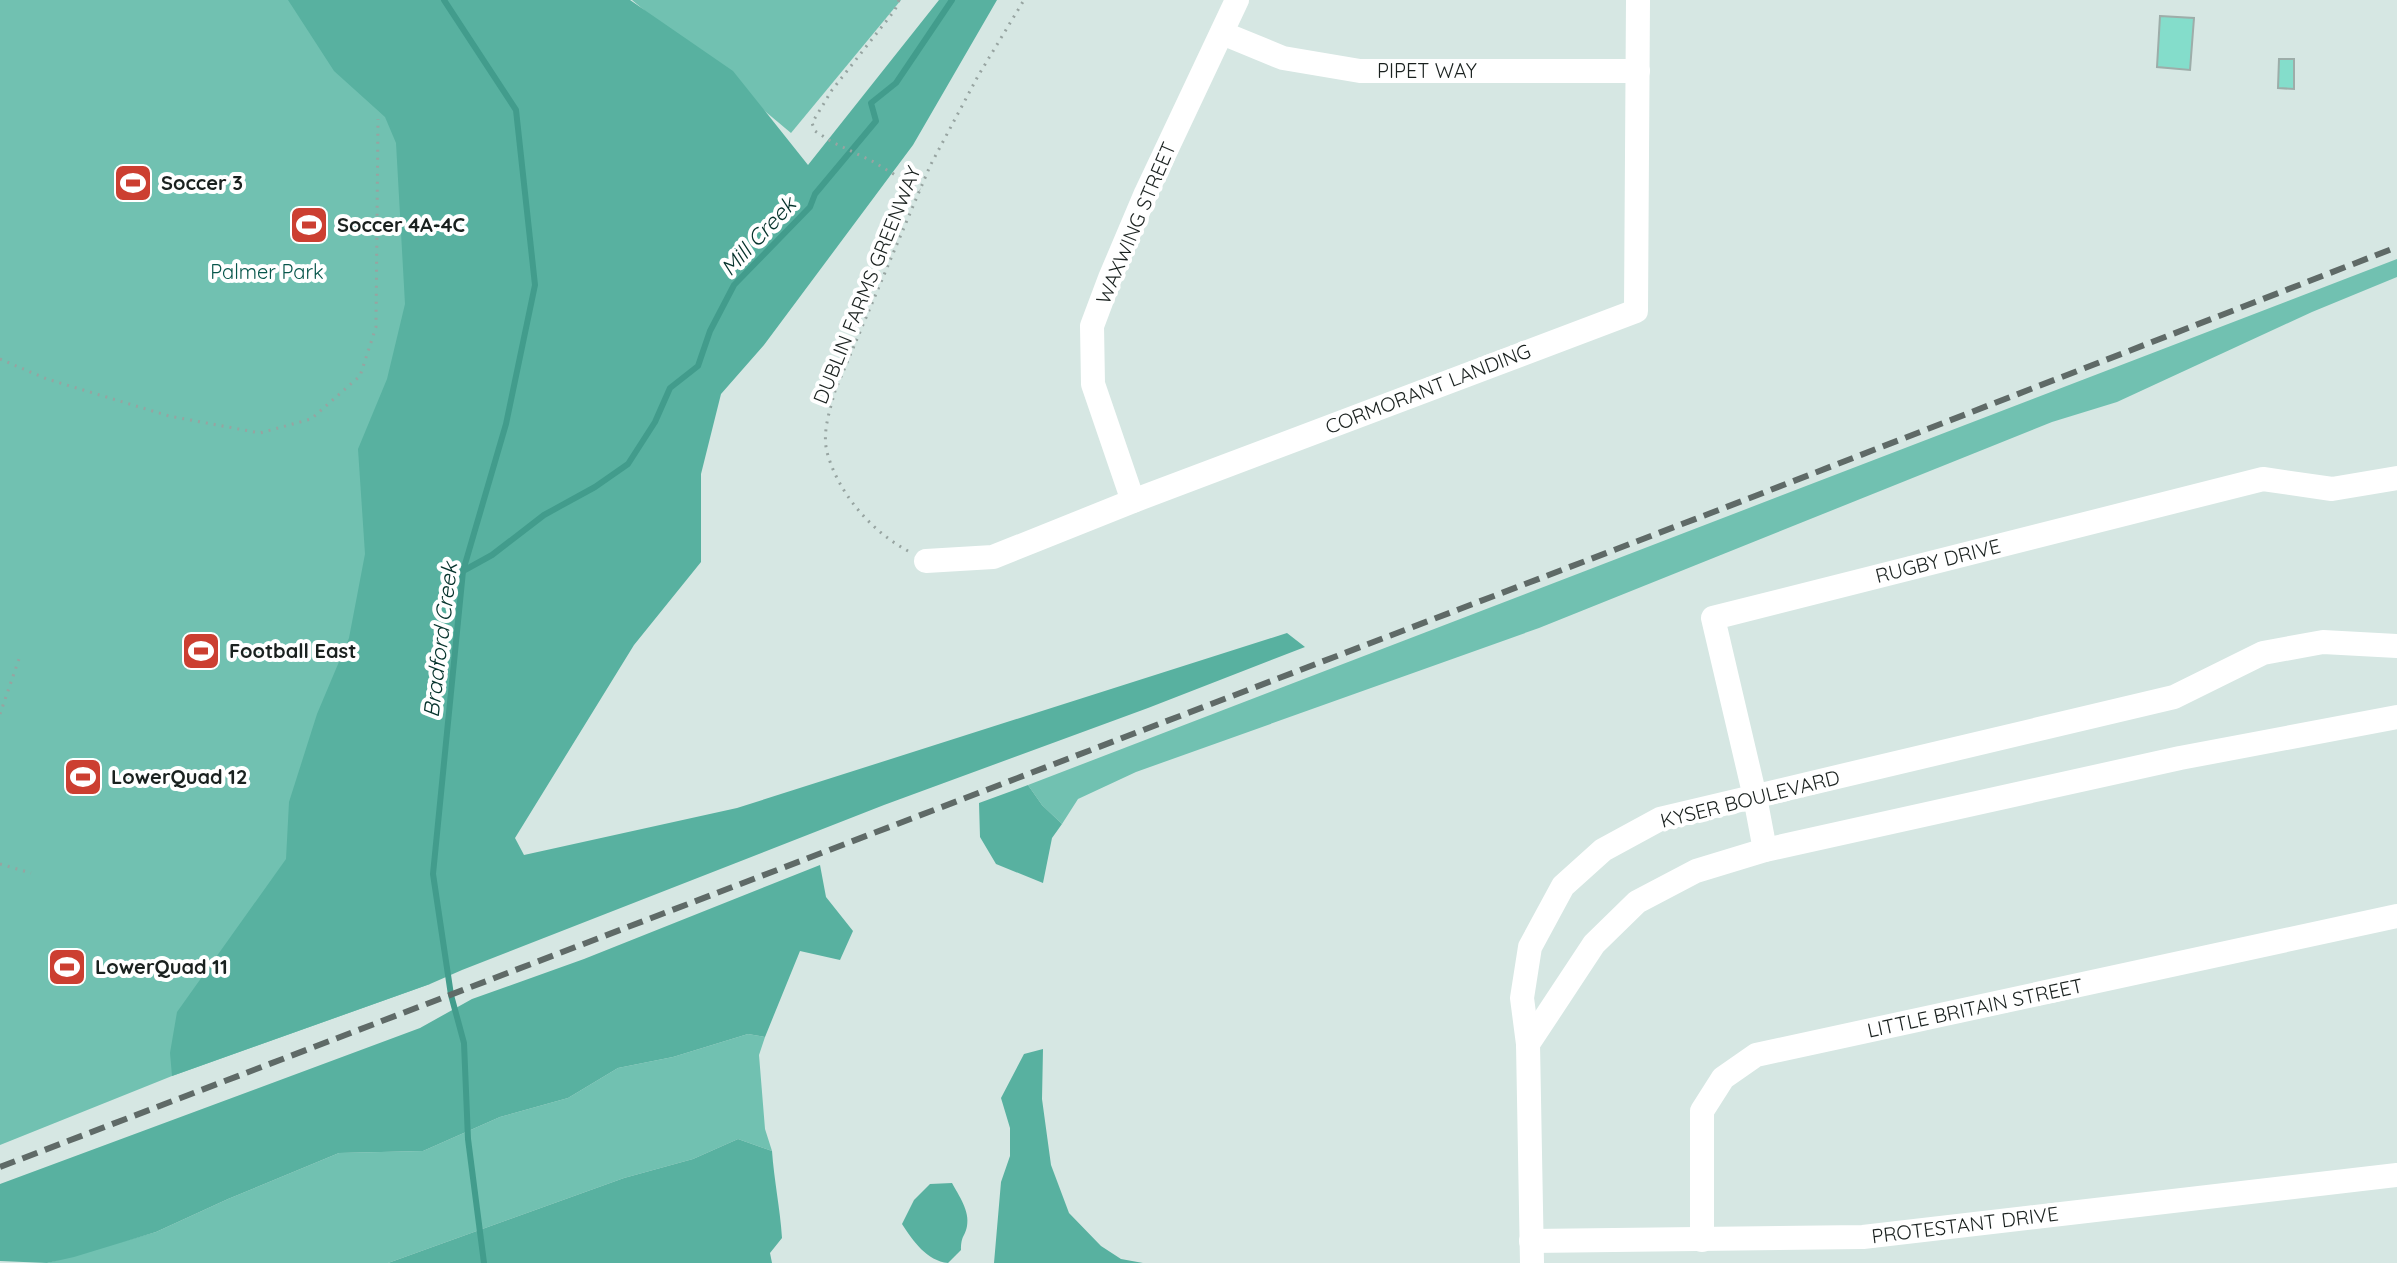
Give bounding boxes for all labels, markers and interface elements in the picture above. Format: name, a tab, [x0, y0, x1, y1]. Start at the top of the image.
street label: PIPET WAY	[1377, 58, 1477, 83]
street label: WAXWING STREET	[1090, 138, 1181, 308]
sports icon: Soccer 3	[112, 162, 154, 204]
street label: DUBLIN FARMS GREENWAY	[807, 162, 926, 407]
place label: Soccer 3	[161, 170, 243, 195]
water label: Mill Creek	[714, 189, 803, 281]
sports icon: Soccer 4A-4C	[288, 204, 330, 246]
place label: Soccer 4A-4C	[337, 212, 466, 237]
park label: Palmer Park	[210, 259, 324, 284]
street label: CORMORANT LANDING	[1322, 338, 1534, 439]
street label: RUGBY DRIVE	[1873, 533, 2003, 588]
water label: Bradford Creek	[417, 559, 464, 719]
sports icon: Football East	[180, 630, 222, 672]
place label: Football East	[229, 638, 356, 663]
sports icon: LowerQuad 12	[62, 756, 104, 798]
place label: LowerQuad 12	[111, 764, 247, 789]
street label: KYSER BOULEVARD	[1658, 764, 1842, 833]
sports icon: LowerQuad 11	[46, 946, 88, 988]
place label: LowerQuad 11	[95, 954, 228, 979]
street label: LITTLE BRITAIN STREET	[1865, 972, 2085, 1043]
street label: PROTESTANT DRIVE	[1870, 1201, 2060, 1248]

